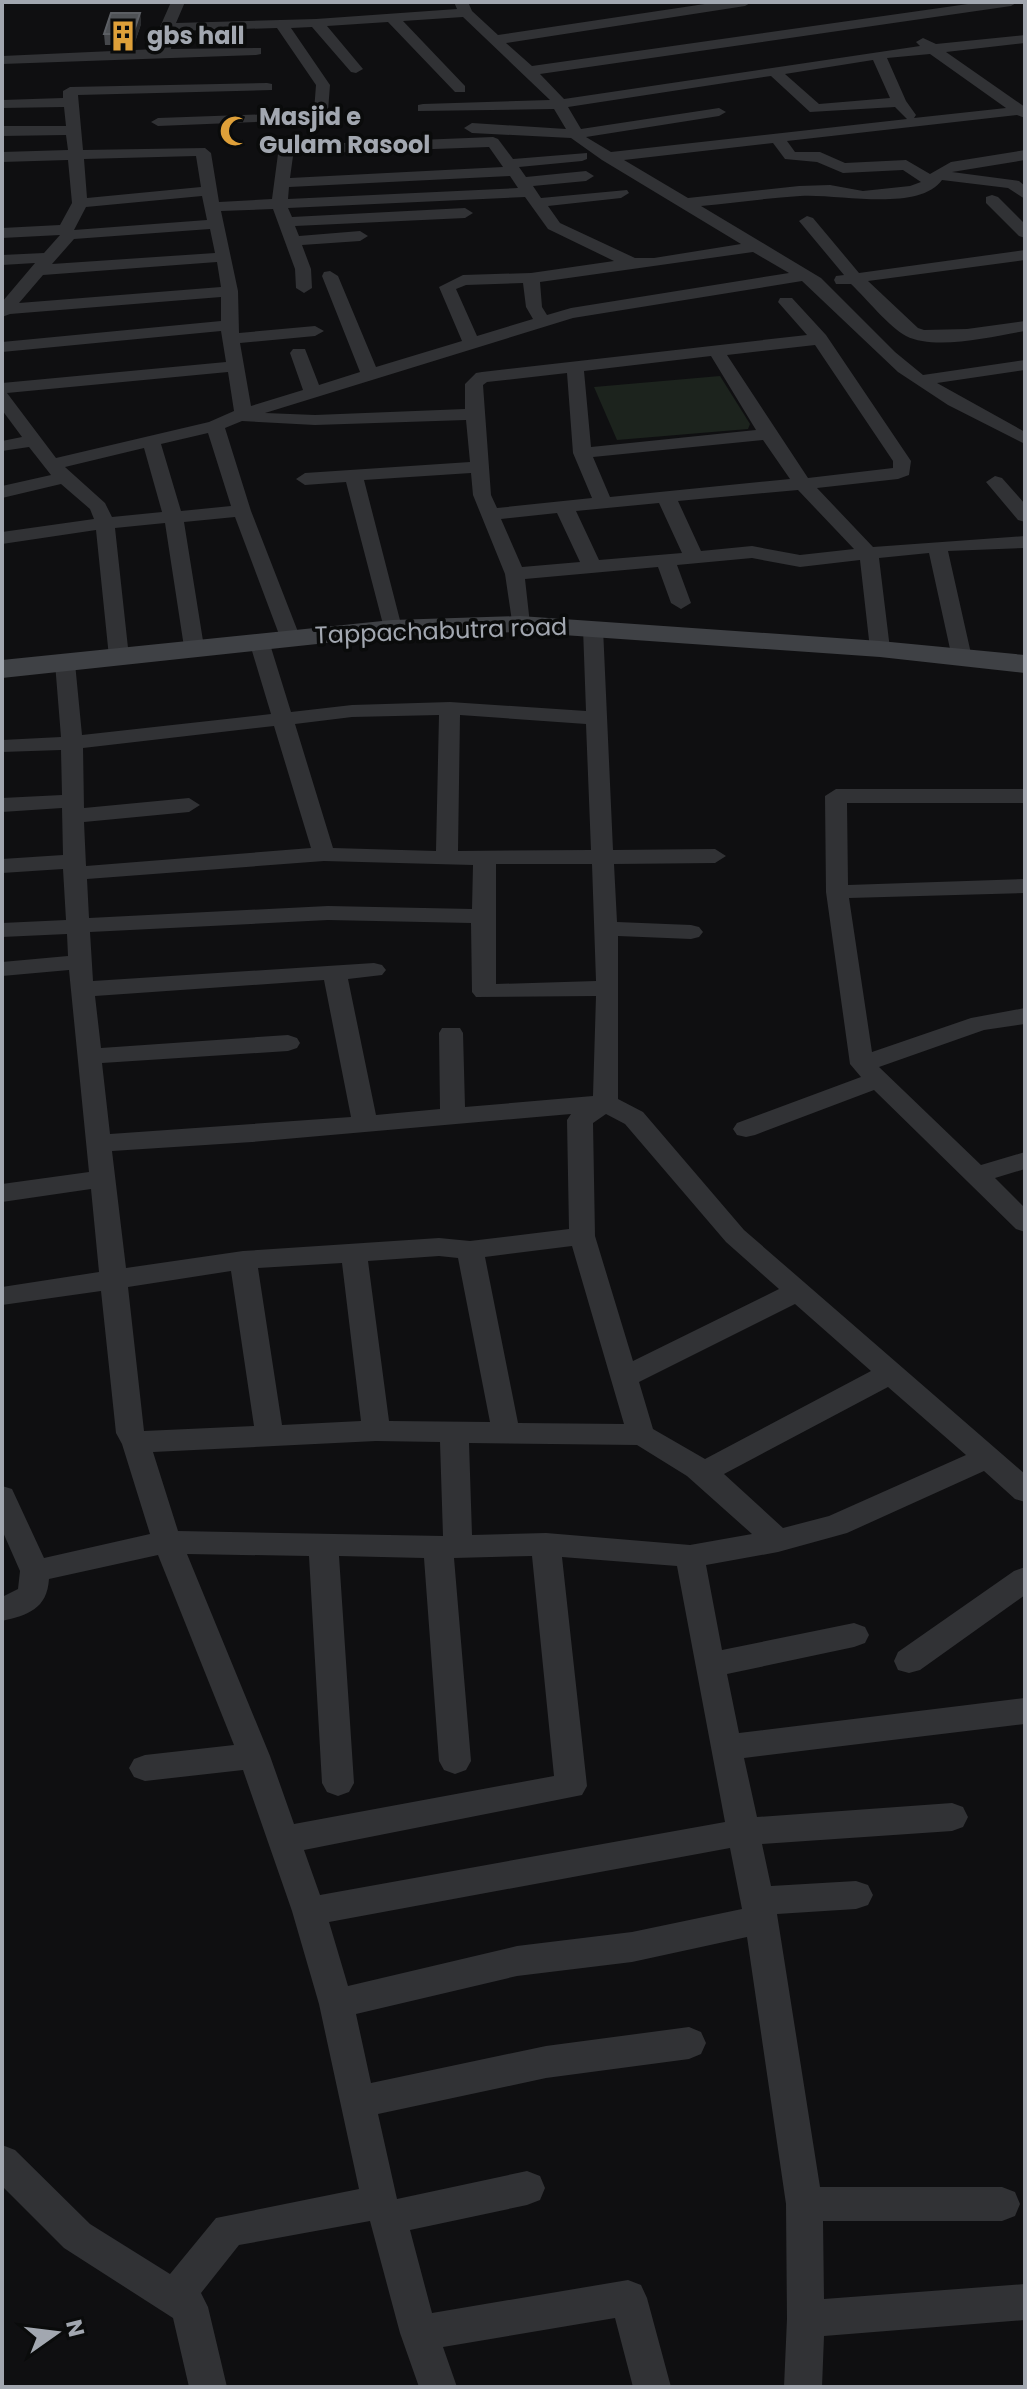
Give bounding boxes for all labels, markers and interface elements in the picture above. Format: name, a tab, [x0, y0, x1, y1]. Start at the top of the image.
building icon: gbs hall	[106, 19, 140, 53]
place label: gbs hall	[147, 19, 245, 52]
place label: Masjid e Gulam Rasool	[259, 100, 430, 161]
mosque icon: Masjid e Gulam Rasool	[218, 114, 252, 148]
street label: Tappachabutra road	[314, 610, 568, 651]
north arrow	[16, 2293, 96, 2373]
text: N	[58, 2317, 92, 2340]

